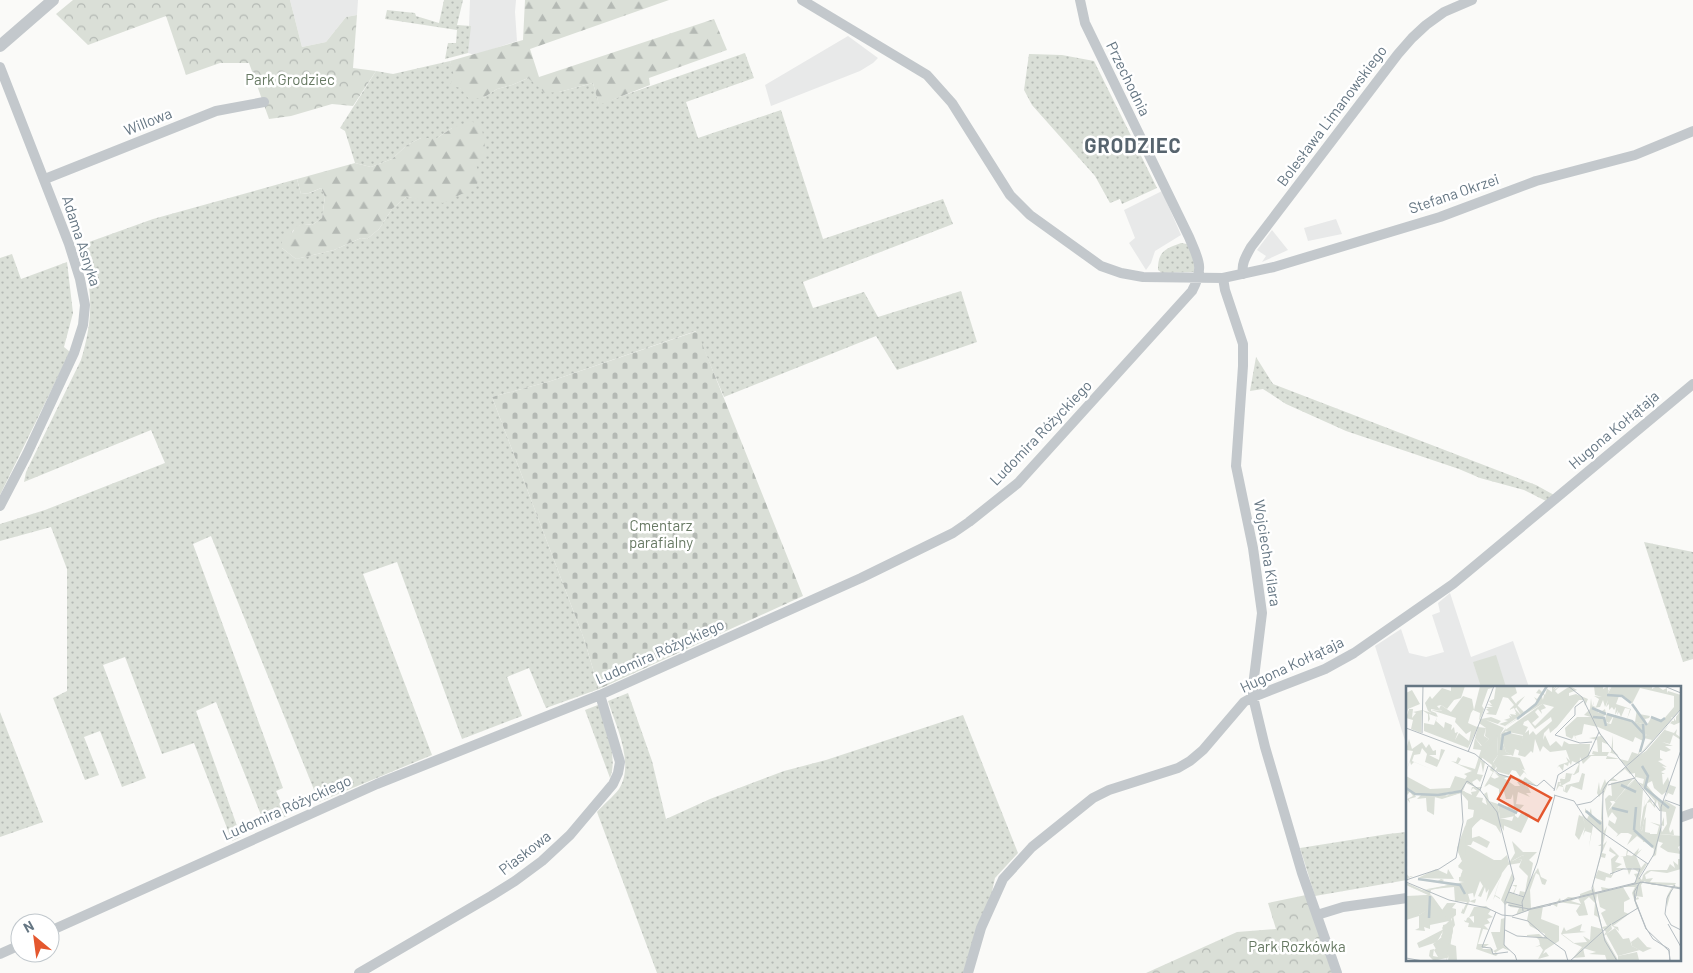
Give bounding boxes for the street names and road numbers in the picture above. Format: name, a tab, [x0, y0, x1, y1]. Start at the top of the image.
street label: Przechodnia	[1103, 38, 1155, 119]
street label: Bolesława Limanowskiego	[1272, 41, 1390, 189]
street label: Willowa	[121, 103, 174, 139]
street label: Stefana Okrzei	[1406, 169, 1501, 217]
street label: Adama Asnyka	[59, 193, 105, 288]
street label: Ludomira Różyckiego	[985, 376, 1095, 489]
street label: Hugona Kołłątaja	[1565, 386, 1662, 472]
street label: Wojciecha Kilara	[1251, 498, 1285, 607]
street label: Ludomira Różyckiego	[592, 615, 727, 688]
street label: Hugona Kołłątaja	[1237, 632, 1346, 696]
street label: Ludomira Różyckiego	[219, 771, 354, 844]
street label: Piaskowa	[495, 826, 554, 878]

